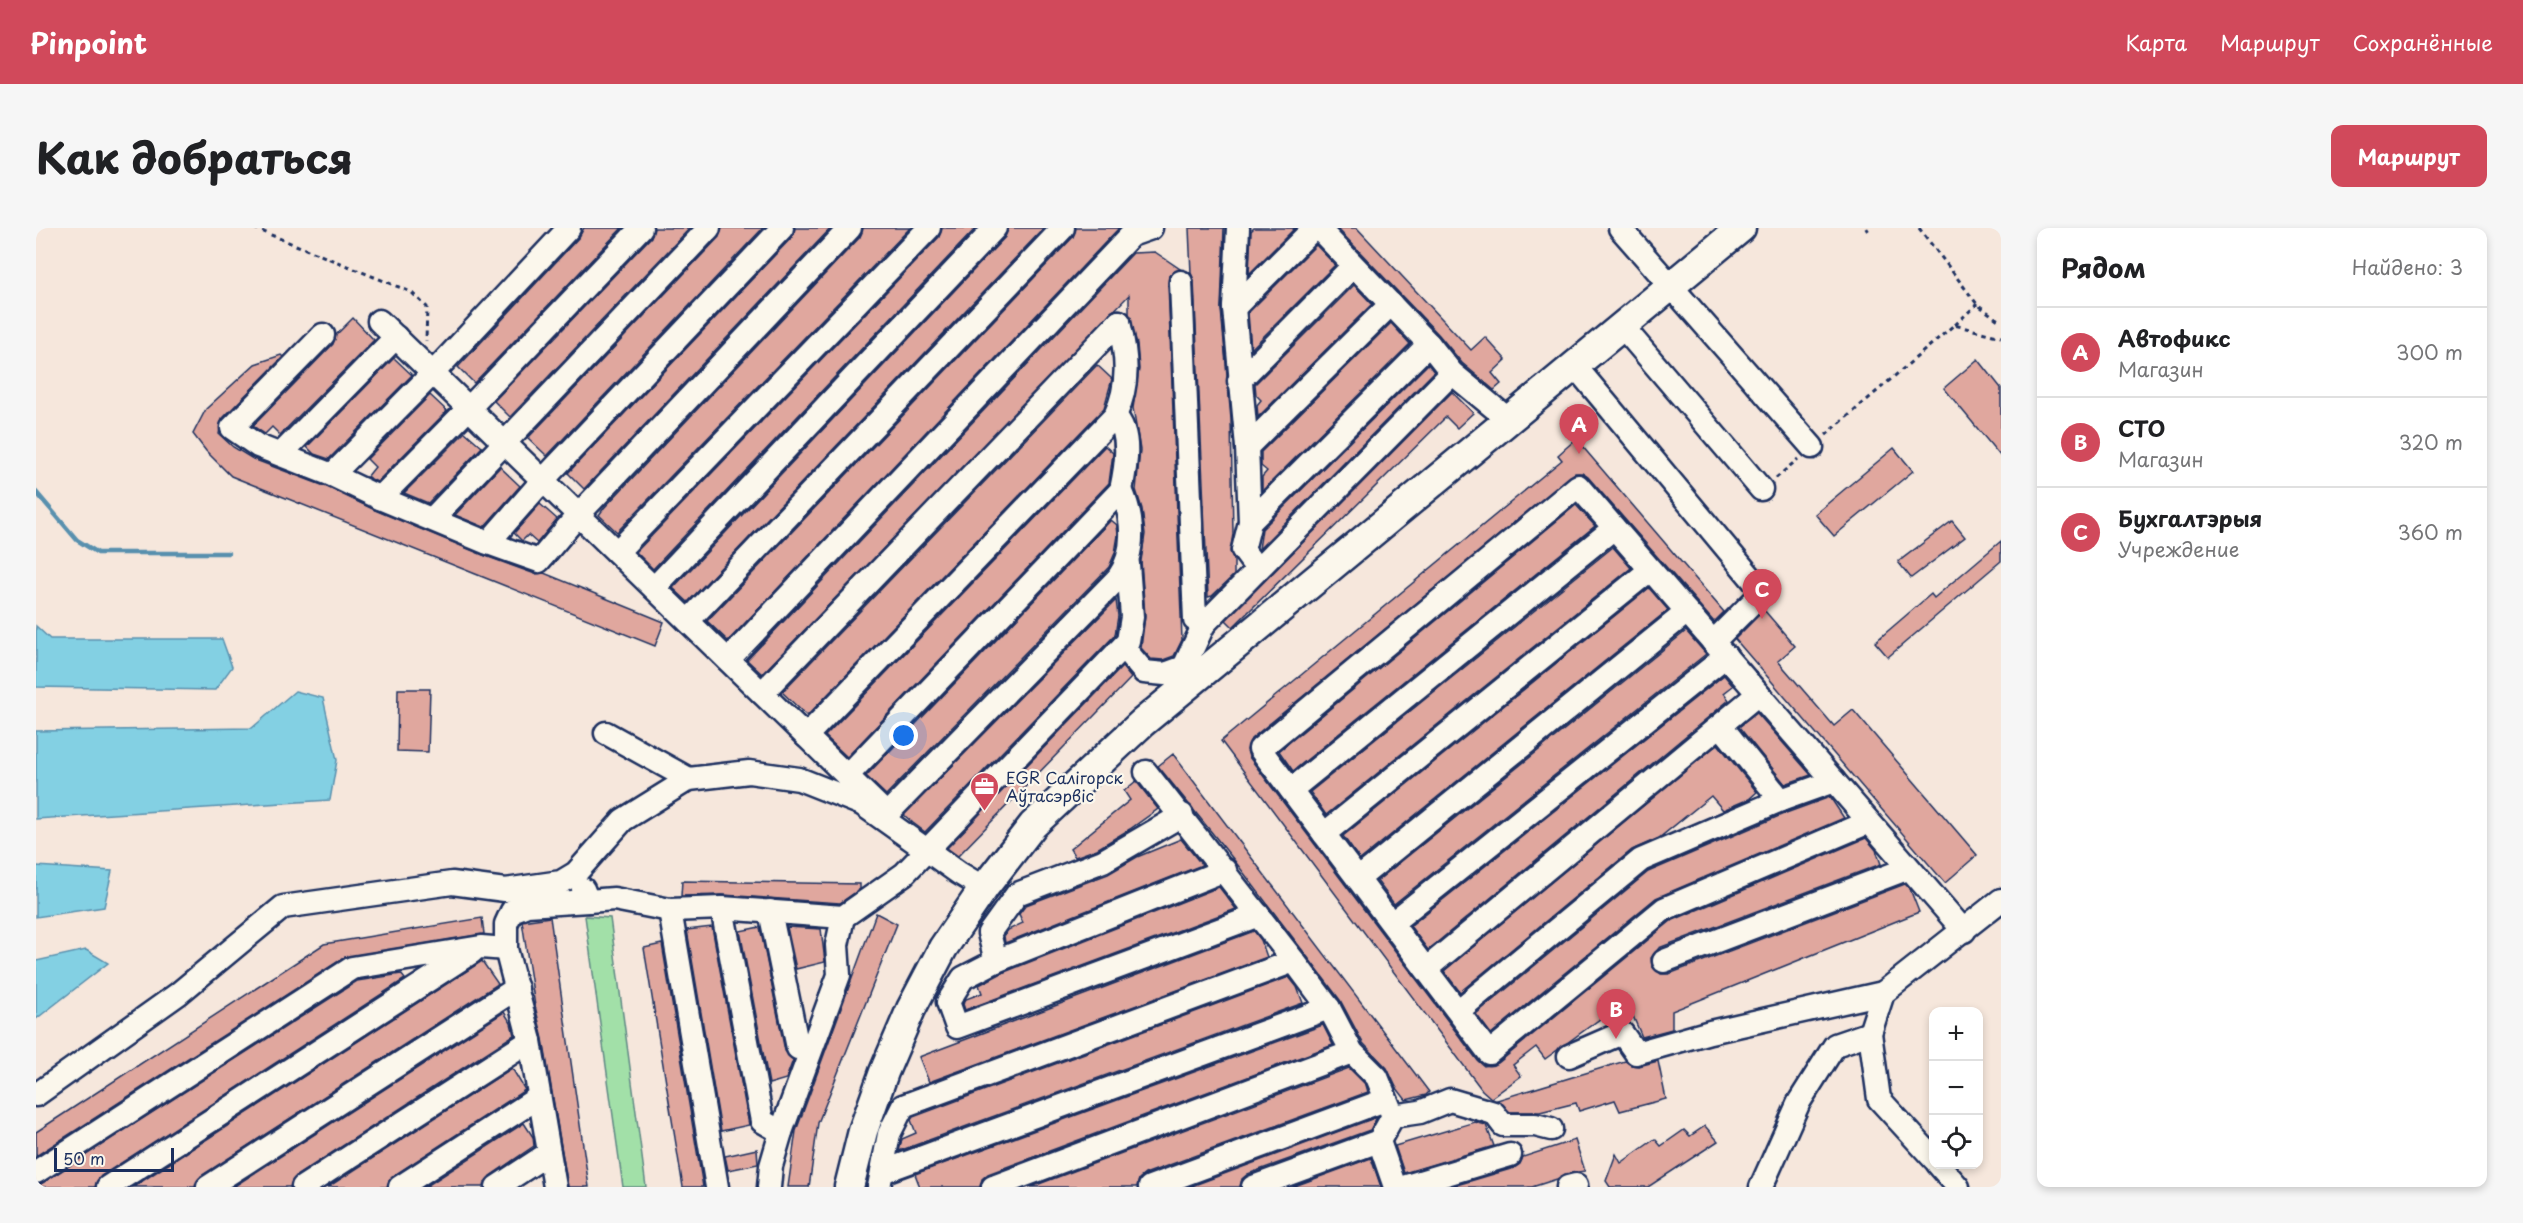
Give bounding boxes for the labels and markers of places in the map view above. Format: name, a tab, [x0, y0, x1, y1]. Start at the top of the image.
pin: A	[1560, 404, 1598, 454]
pin: C	[1742, 570, 1782, 619]
place label: EGR Салігорск Аўтасэрвіс	[1006, 765, 1124, 807]
office icon: EGR Салігорск Аўтасэрвіс	[969, 770, 1001, 812]
pin: B	[1596, 990, 1636, 1039]

